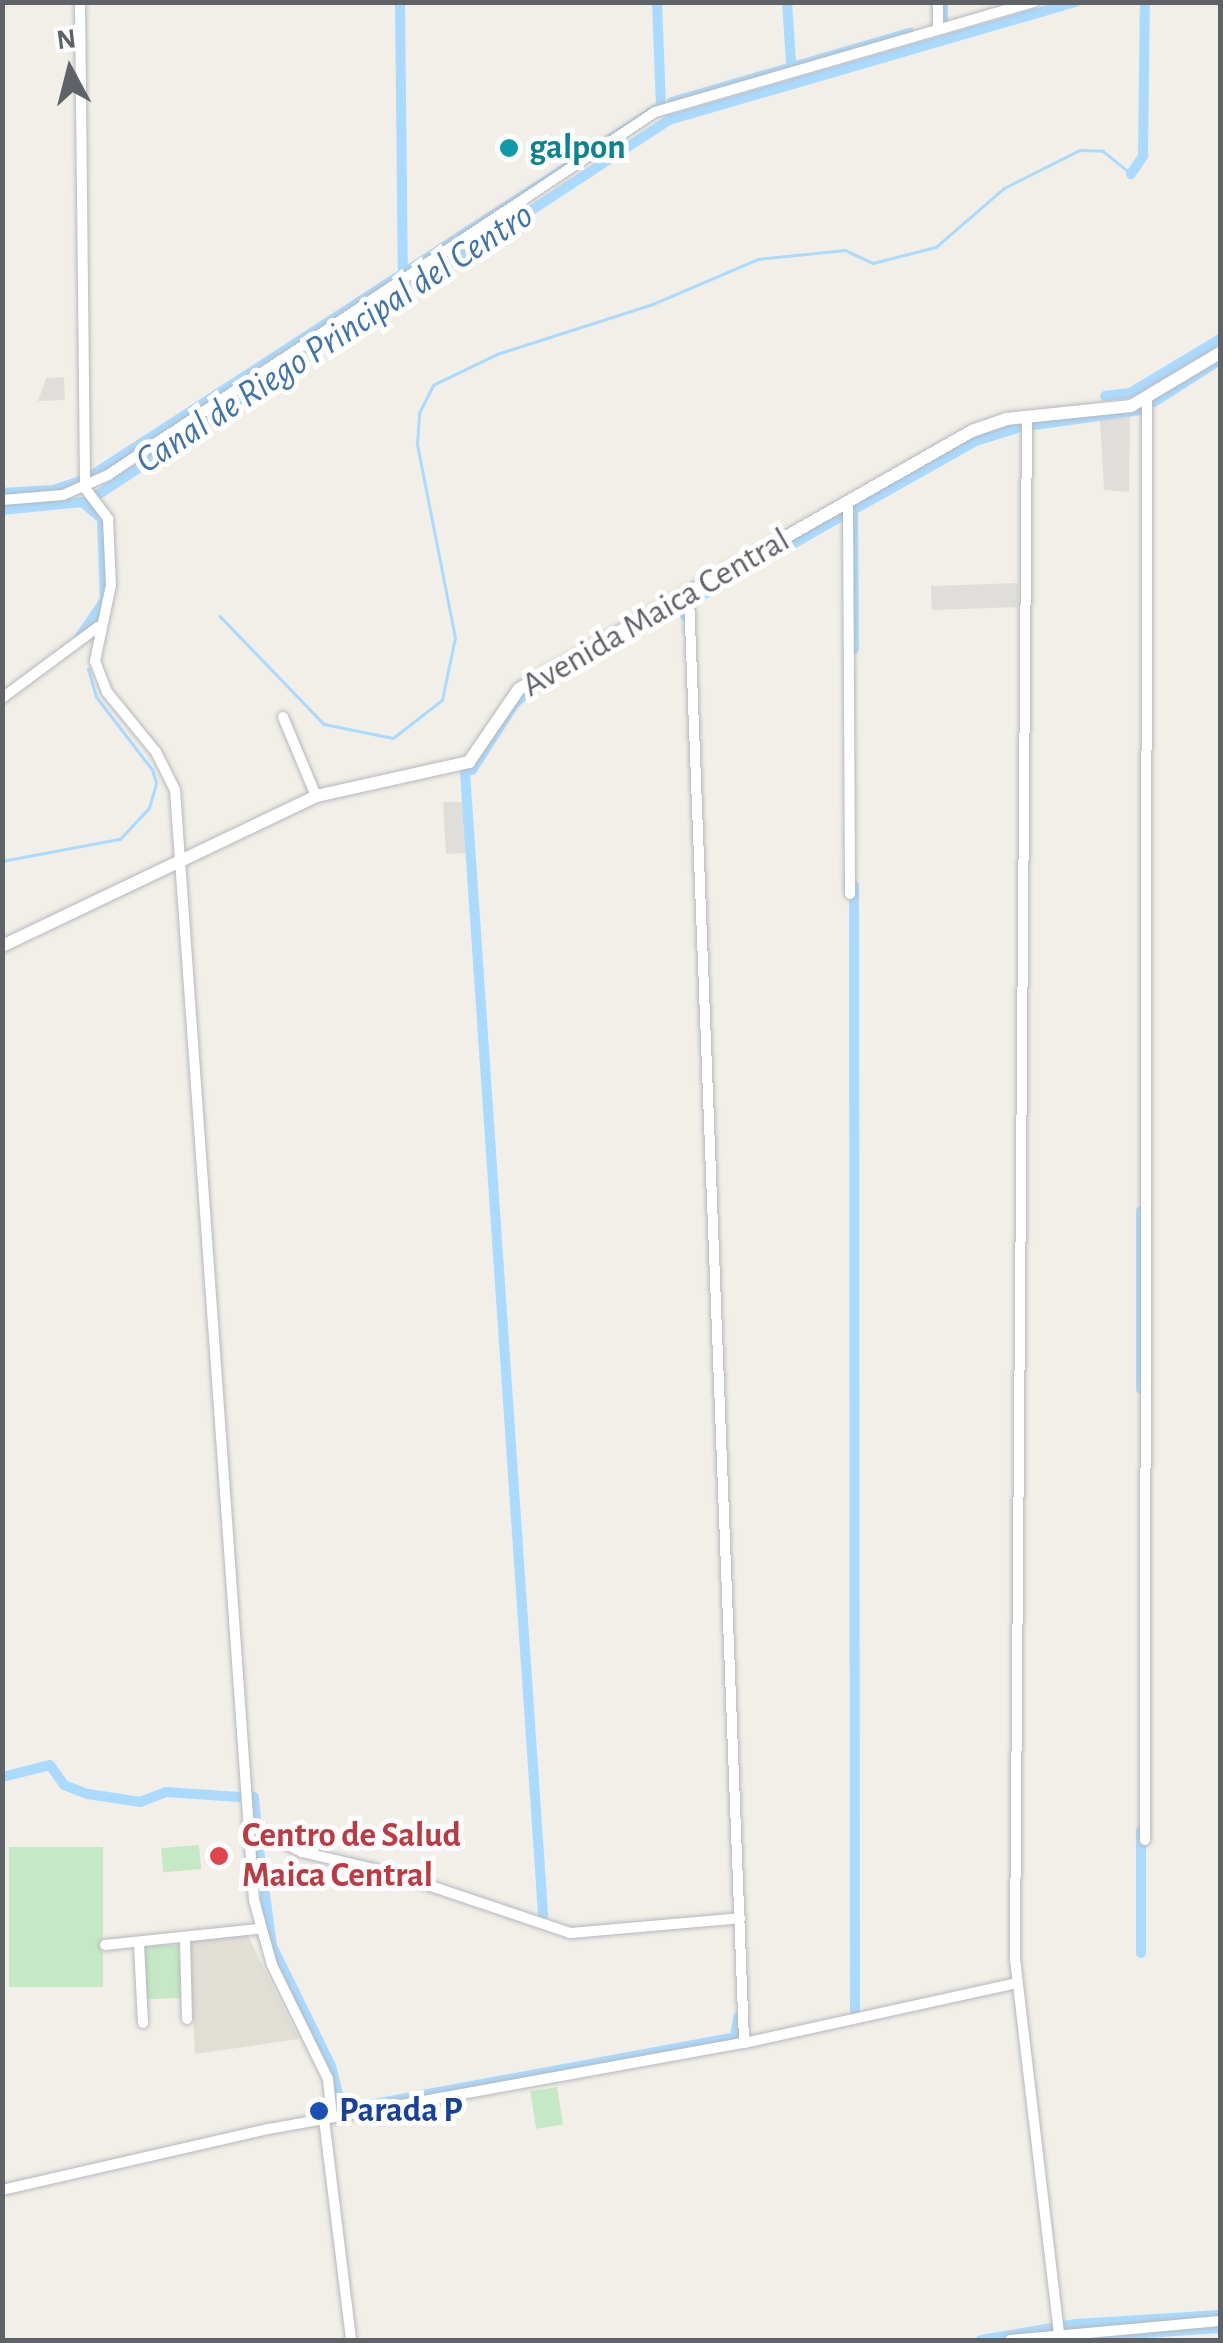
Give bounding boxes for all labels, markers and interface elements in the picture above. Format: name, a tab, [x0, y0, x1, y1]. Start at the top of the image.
north arrow	[20, 20, 120, 120]
text: N	[55, 25, 78, 55]
place label: galpon	[529, 127, 626, 169]
marker: galpon	[498, 137, 520, 159]
water label: Canal de Riego Principal del Centro	[128, 193, 542, 485]
street label: Avenida Maica Central	[515, 519, 797, 707]
place label: Centro de Salud Maica Central	[242, 1815, 461, 1897]
marker: Centro de Salud Maica Central	[206, 1843, 232, 1869]
place label: Parada P	[339, 2090, 463, 2132]
marker: Parada P	[308, 2100, 330, 2122]

